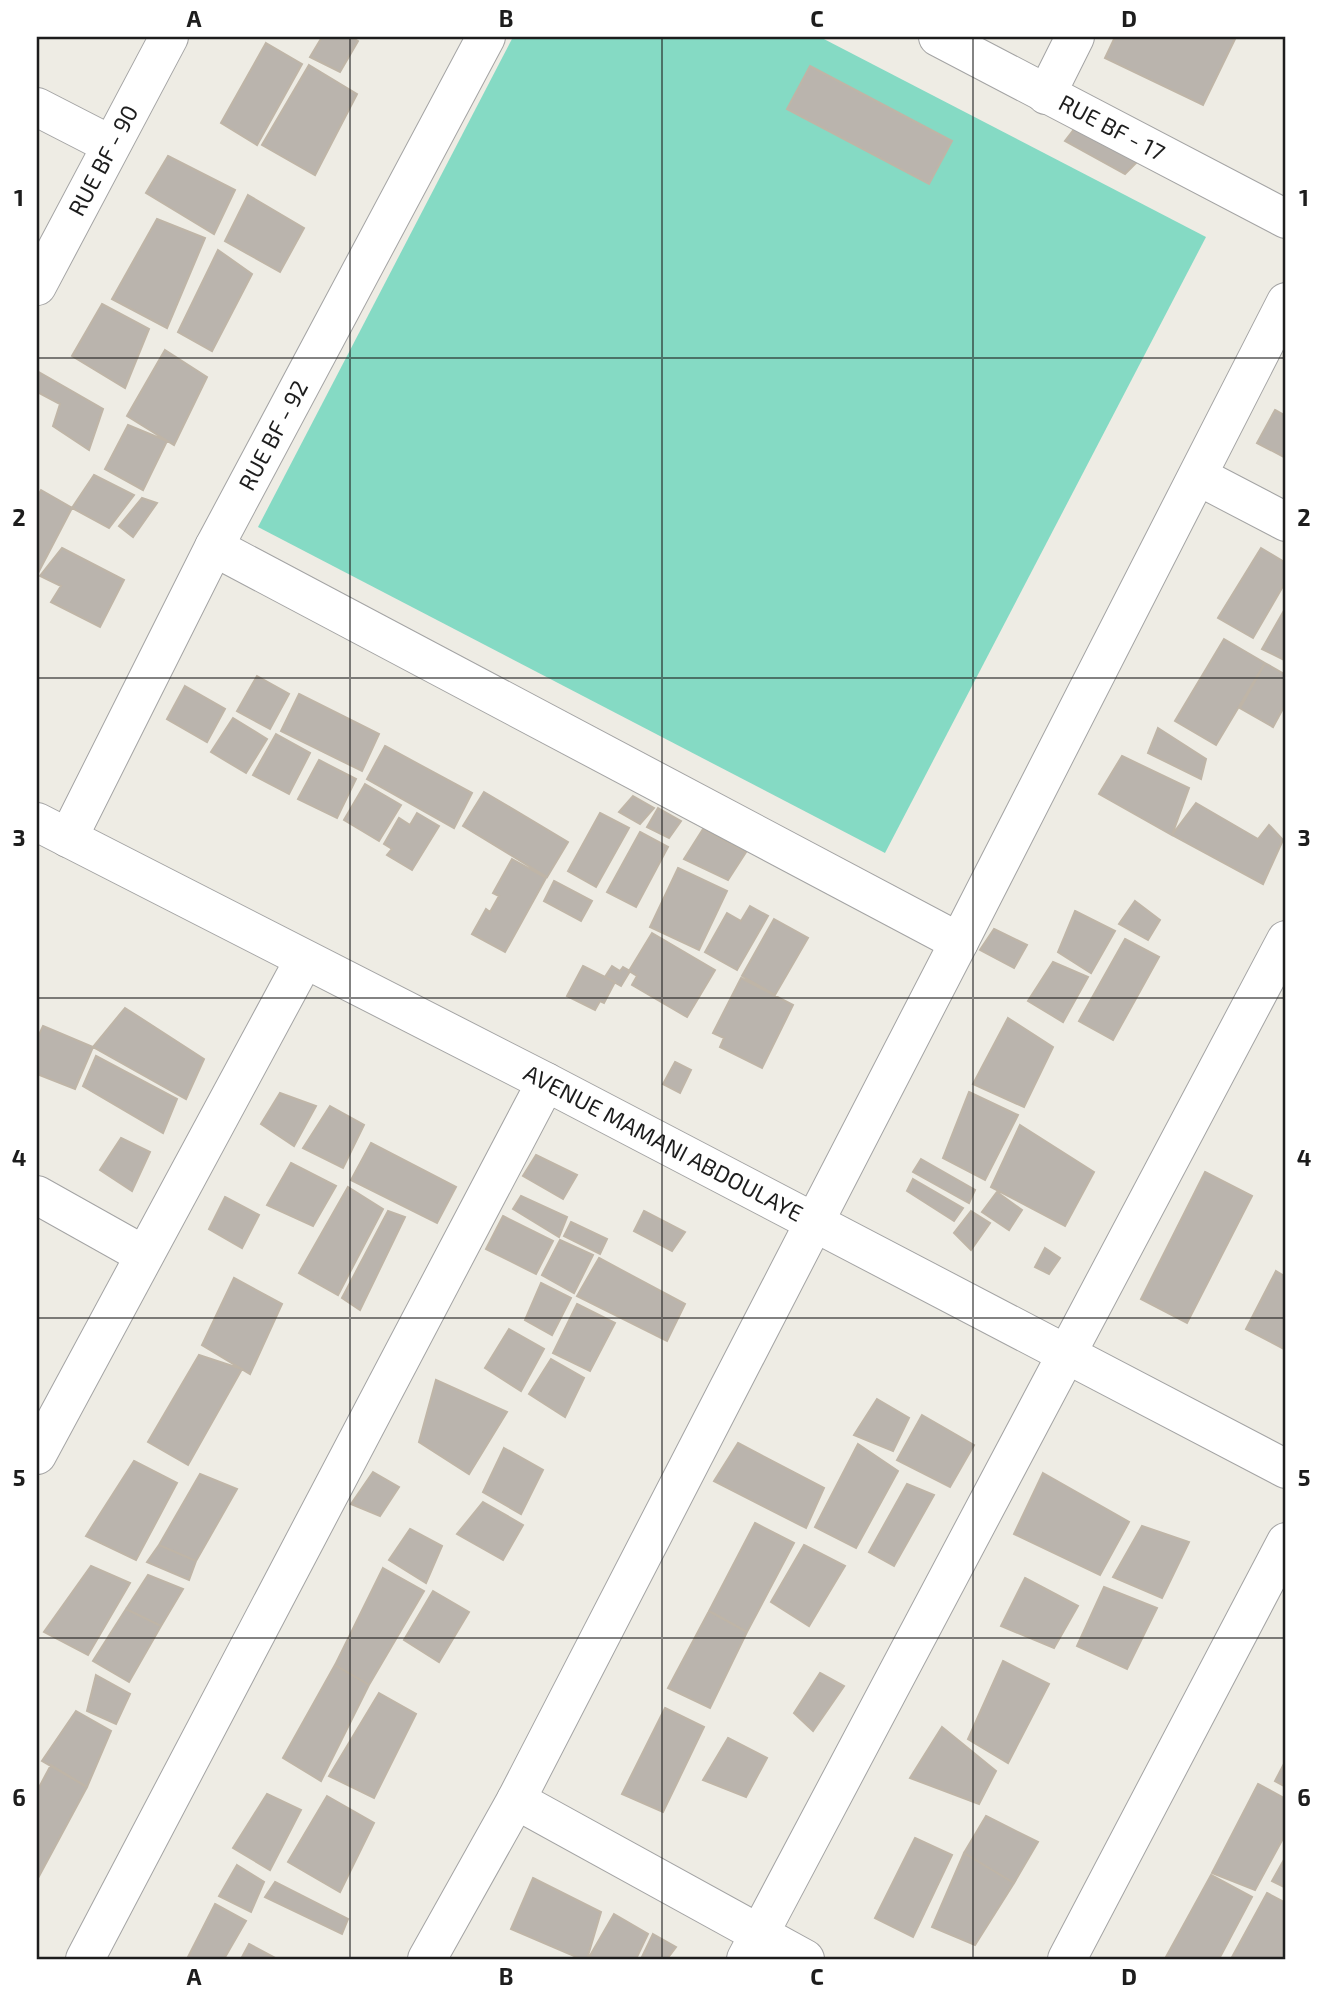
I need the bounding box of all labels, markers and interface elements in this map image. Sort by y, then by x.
text: A [186,4,202,32]
text: B [499,4,513,32]
text: C [810,4,824,32]
text: D [1121,4,1137,32]
street label: RUE BF - 17 [1055,88,1170,166]
street label: RUE BF - 90 [62,100,143,220]
text: 1 [14,183,24,211]
text: 1 [1299,183,1309,211]
street label: RUE BF - 92 [232,375,313,495]
text: 2 [12,503,26,531]
text: 2 [1297,503,1311,531]
text: 3 [12,823,26,851]
text: 3 [1297,823,1311,851]
street label: AVENUE MAMANI ABDOULAYE [519,1058,808,1227]
text: 4 [12,1143,26,1171]
text: 4 [1297,1143,1311,1171]
text: 5 [13,1463,25,1491]
text: 5 [1298,1463,1310,1491]
text: 6 [12,1783,26,1811]
text: 6 [1297,1783,1311,1811]
text: A [186,1962,202,1990]
text: B [499,1962,513,1990]
text: C [810,1962,824,1990]
text: D [1121,1962,1137,1990]

